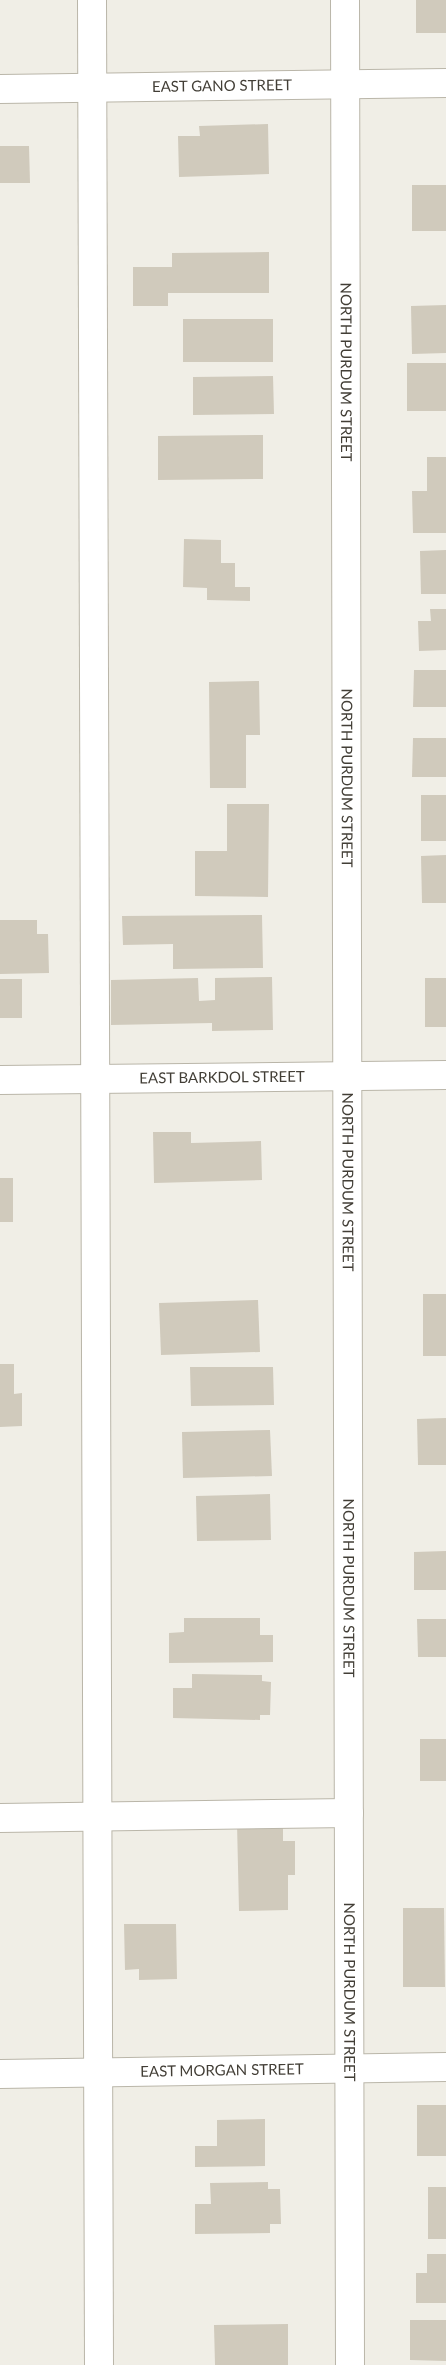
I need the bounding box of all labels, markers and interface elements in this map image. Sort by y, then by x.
street label: EAST GANO STREET [152,75,292,95]
street label: NORTH PURDUM STREET [338,282,356,462]
street label: NORTH PURDUM STREET [338,688,357,868]
street label: EAST BARKDOL STREET [139,1067,305,1086]
street label: NORTH PURDUM STREET [339,1092,358,1272]
street label: NORTH PURDUM STREET [340,1498,359,1678]
street label: NORTH PURDUM STREET [341,1902,359,2082]
street label: EAST MORGAN STREET [140,2059,304,2080]

